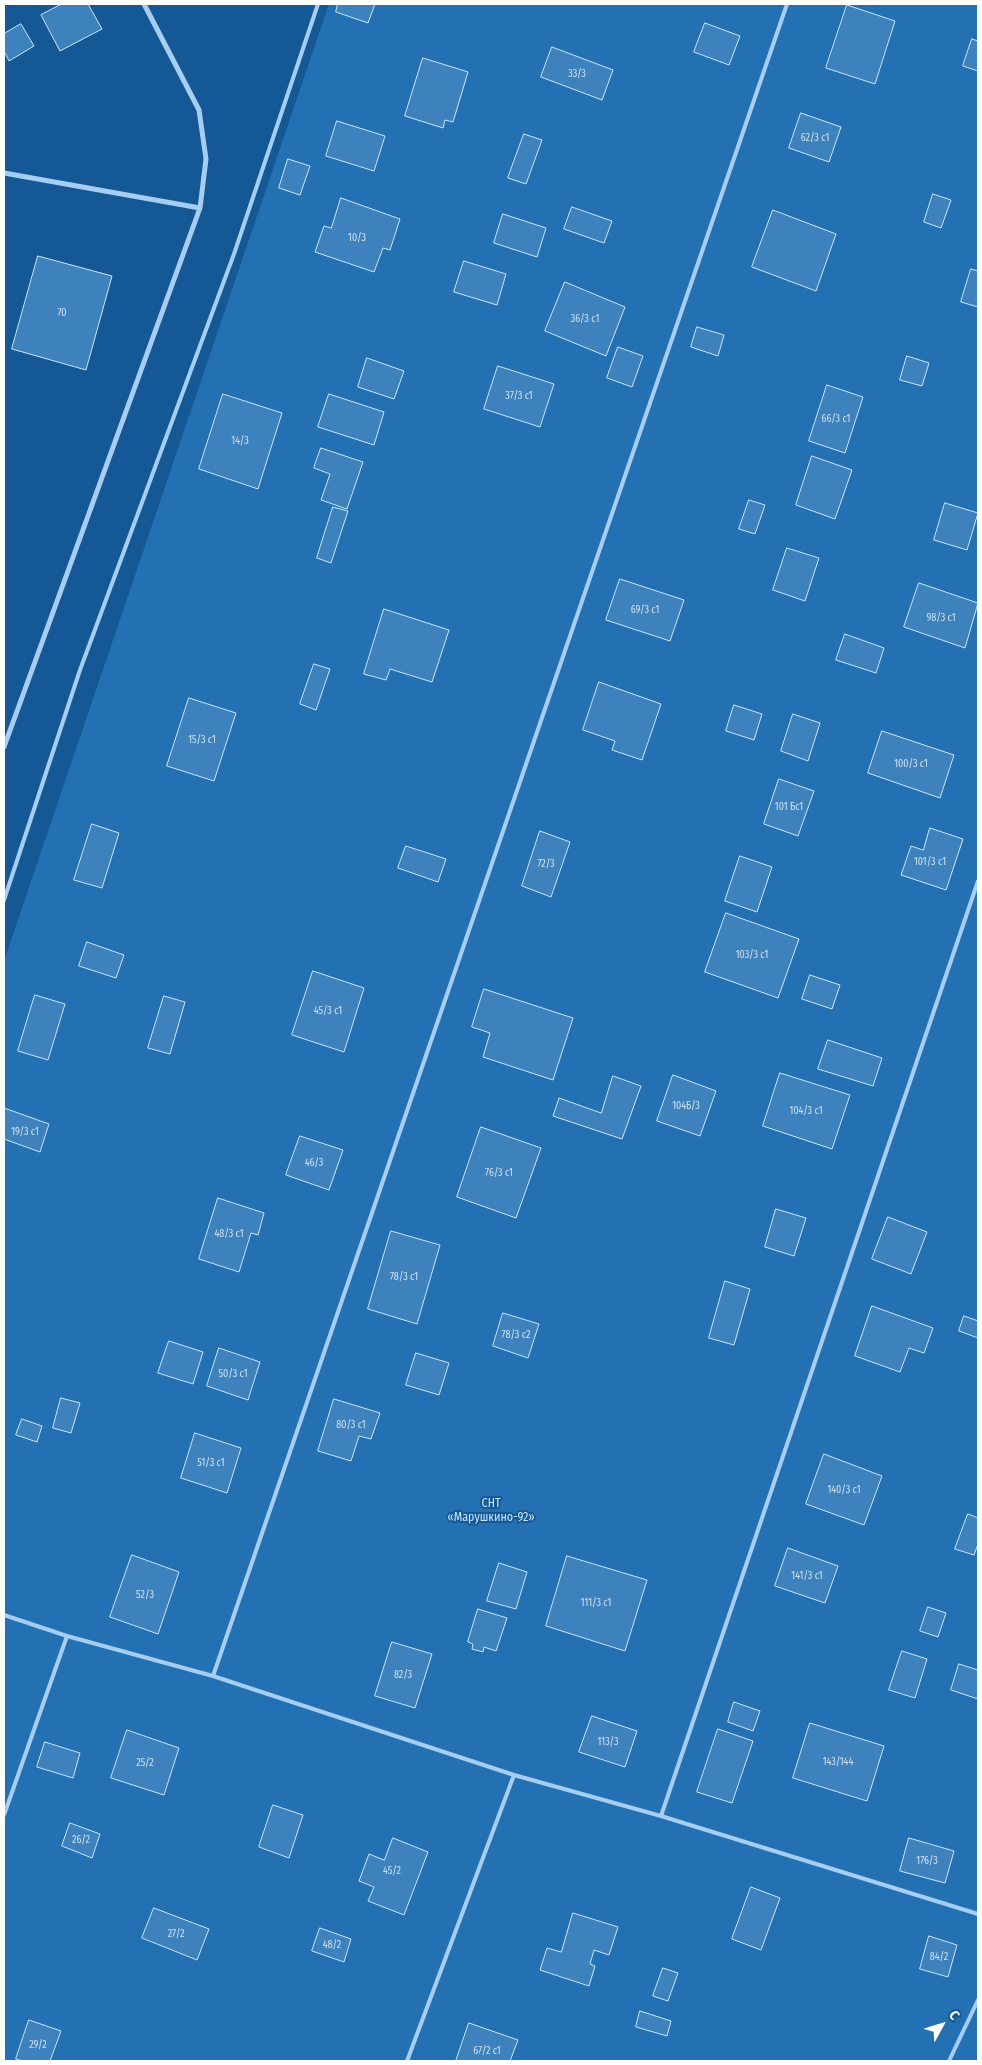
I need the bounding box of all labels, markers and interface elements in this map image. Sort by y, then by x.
house number: 33/3 [568,68,586,80]
house number: 62/3 с1 [801,132,829,144]
house number: 10/3 [348,232,366,244]
house number: 70 [57,307,67,319]
house number: 36/3 с1 [571,313,599,325]
house number: 37/3 с1 [505,390,533,402]
house number: 66/3 с1 [821,413,851,425]
house number: 14/3 [231,435,249,447]
house number: 69/3 с1 [631,604,659,616]
house number: 98/3 с1 [926,612,956,624]
house number: 15/3 с1 [188,734,216,746]
house number: 100/3 с1 [894,758,928,770]
house number: 101 Бс1 [775,801,803,813]
house number: 101/3 с1 [914,856,946,868]
house number: 72/3 [537,858,555,870]
house number: 103/3 с1 [736,949,768,961]
house number: 45/3 с1 [314,1005,342,1017]
house number: 104Б/3 [672,1100,700,1112]
house number: 104/3 с1 [789,1105,823,1117]
house number: 19/3 с1 [11,1126,39,1138]
house number: 46/3 [305,1157,323,1169]
house number: 76/3 с1 [485,1167,513,1179]
house number: 48/3 с1 [214,1228,244,1240]
house number: 78/3 с1 [390,1271,418,1283]
house number: 78/3 с2 [502,1329,530,1341]
house number: 50/3 с1 [218,1368,248,1380]
house number: 80/3 с1 [336,1419,366,1431]
house number: 51/3 с1 [197,1457,225,1469]
house number: 140/3 с1 [827,1484,861,1496]
park label: СНТ «Марушкино-92» [447,1497,535,1525]
house number: 141/3 с1 [791,1570,823,1582]
house number: 52/3 [136,1589,154,1601]
house number: 111/3 с1 [581,1597,611,1609]
house number: 82/3 [394,1669,412,1681]
house number: 113/3 [598,1736,618,1748]
house number: 143/144 [823,1756,853,1768]
house number: 25/2 [136,1757,154,1769]
house number: 26/2 [72,1834,90,1846]
house number: 176/3 [916,1855,938,1867]
house number: 45/2 [383,1865,401,1877]
house number: 27/2 [168,1928,184,1940]
house number: 48/2 [323,1939,341,1951]
house number: 84/2 [930,1951,948,1963]
north arrow [917,2000,967,2050]
text: С [945,2007,963,2023]
house number: 29/2 [29,2039,47,2051]
house number: 67/2 с1 [473,2045,501,2057]

